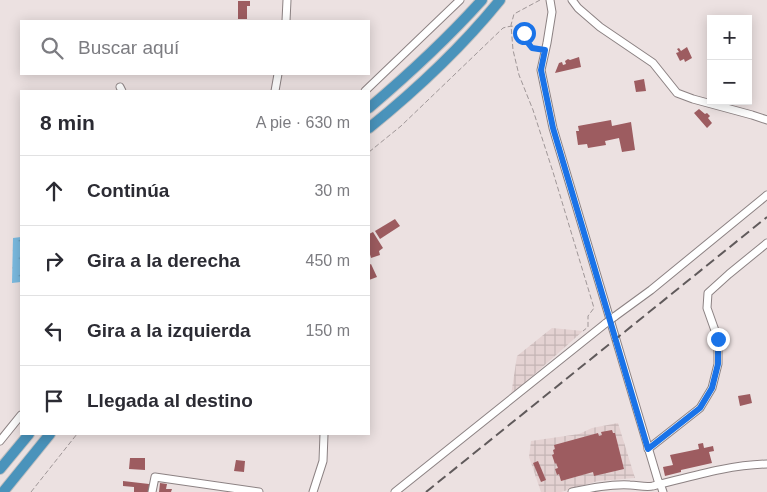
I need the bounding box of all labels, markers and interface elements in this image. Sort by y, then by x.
map controls [707,15,752,105]
button: + [707,15,752,60]
search box [20,20,370,75]
route start [513,22,536,45]
icon: search [38,34,66,62]
text: Buscar aquí [78,37,179,58]
button: − [707,60,752,105]
text: 8 min [40,111,95,134]
text: A pie · 630 m [256,114,350,131]
icon: ahead [40,177,68,205]
text: Continúa [87,180,169,201]
text: 30 m [314,182,350,199]
icon: right [40,247,68,275]
text: Gira a la derecha [87,250,240,271]
text: 450 m [306,252,350,269]
icon: left [40,317,68,345]
text: Gira a la izquierda [87,320,251,341]
text: 150 m [306,322,350,339]
route end [707,328,730,351]
icon: arrive [40,387,68,415]
text: Llegada al destino [87,390,253,411]

